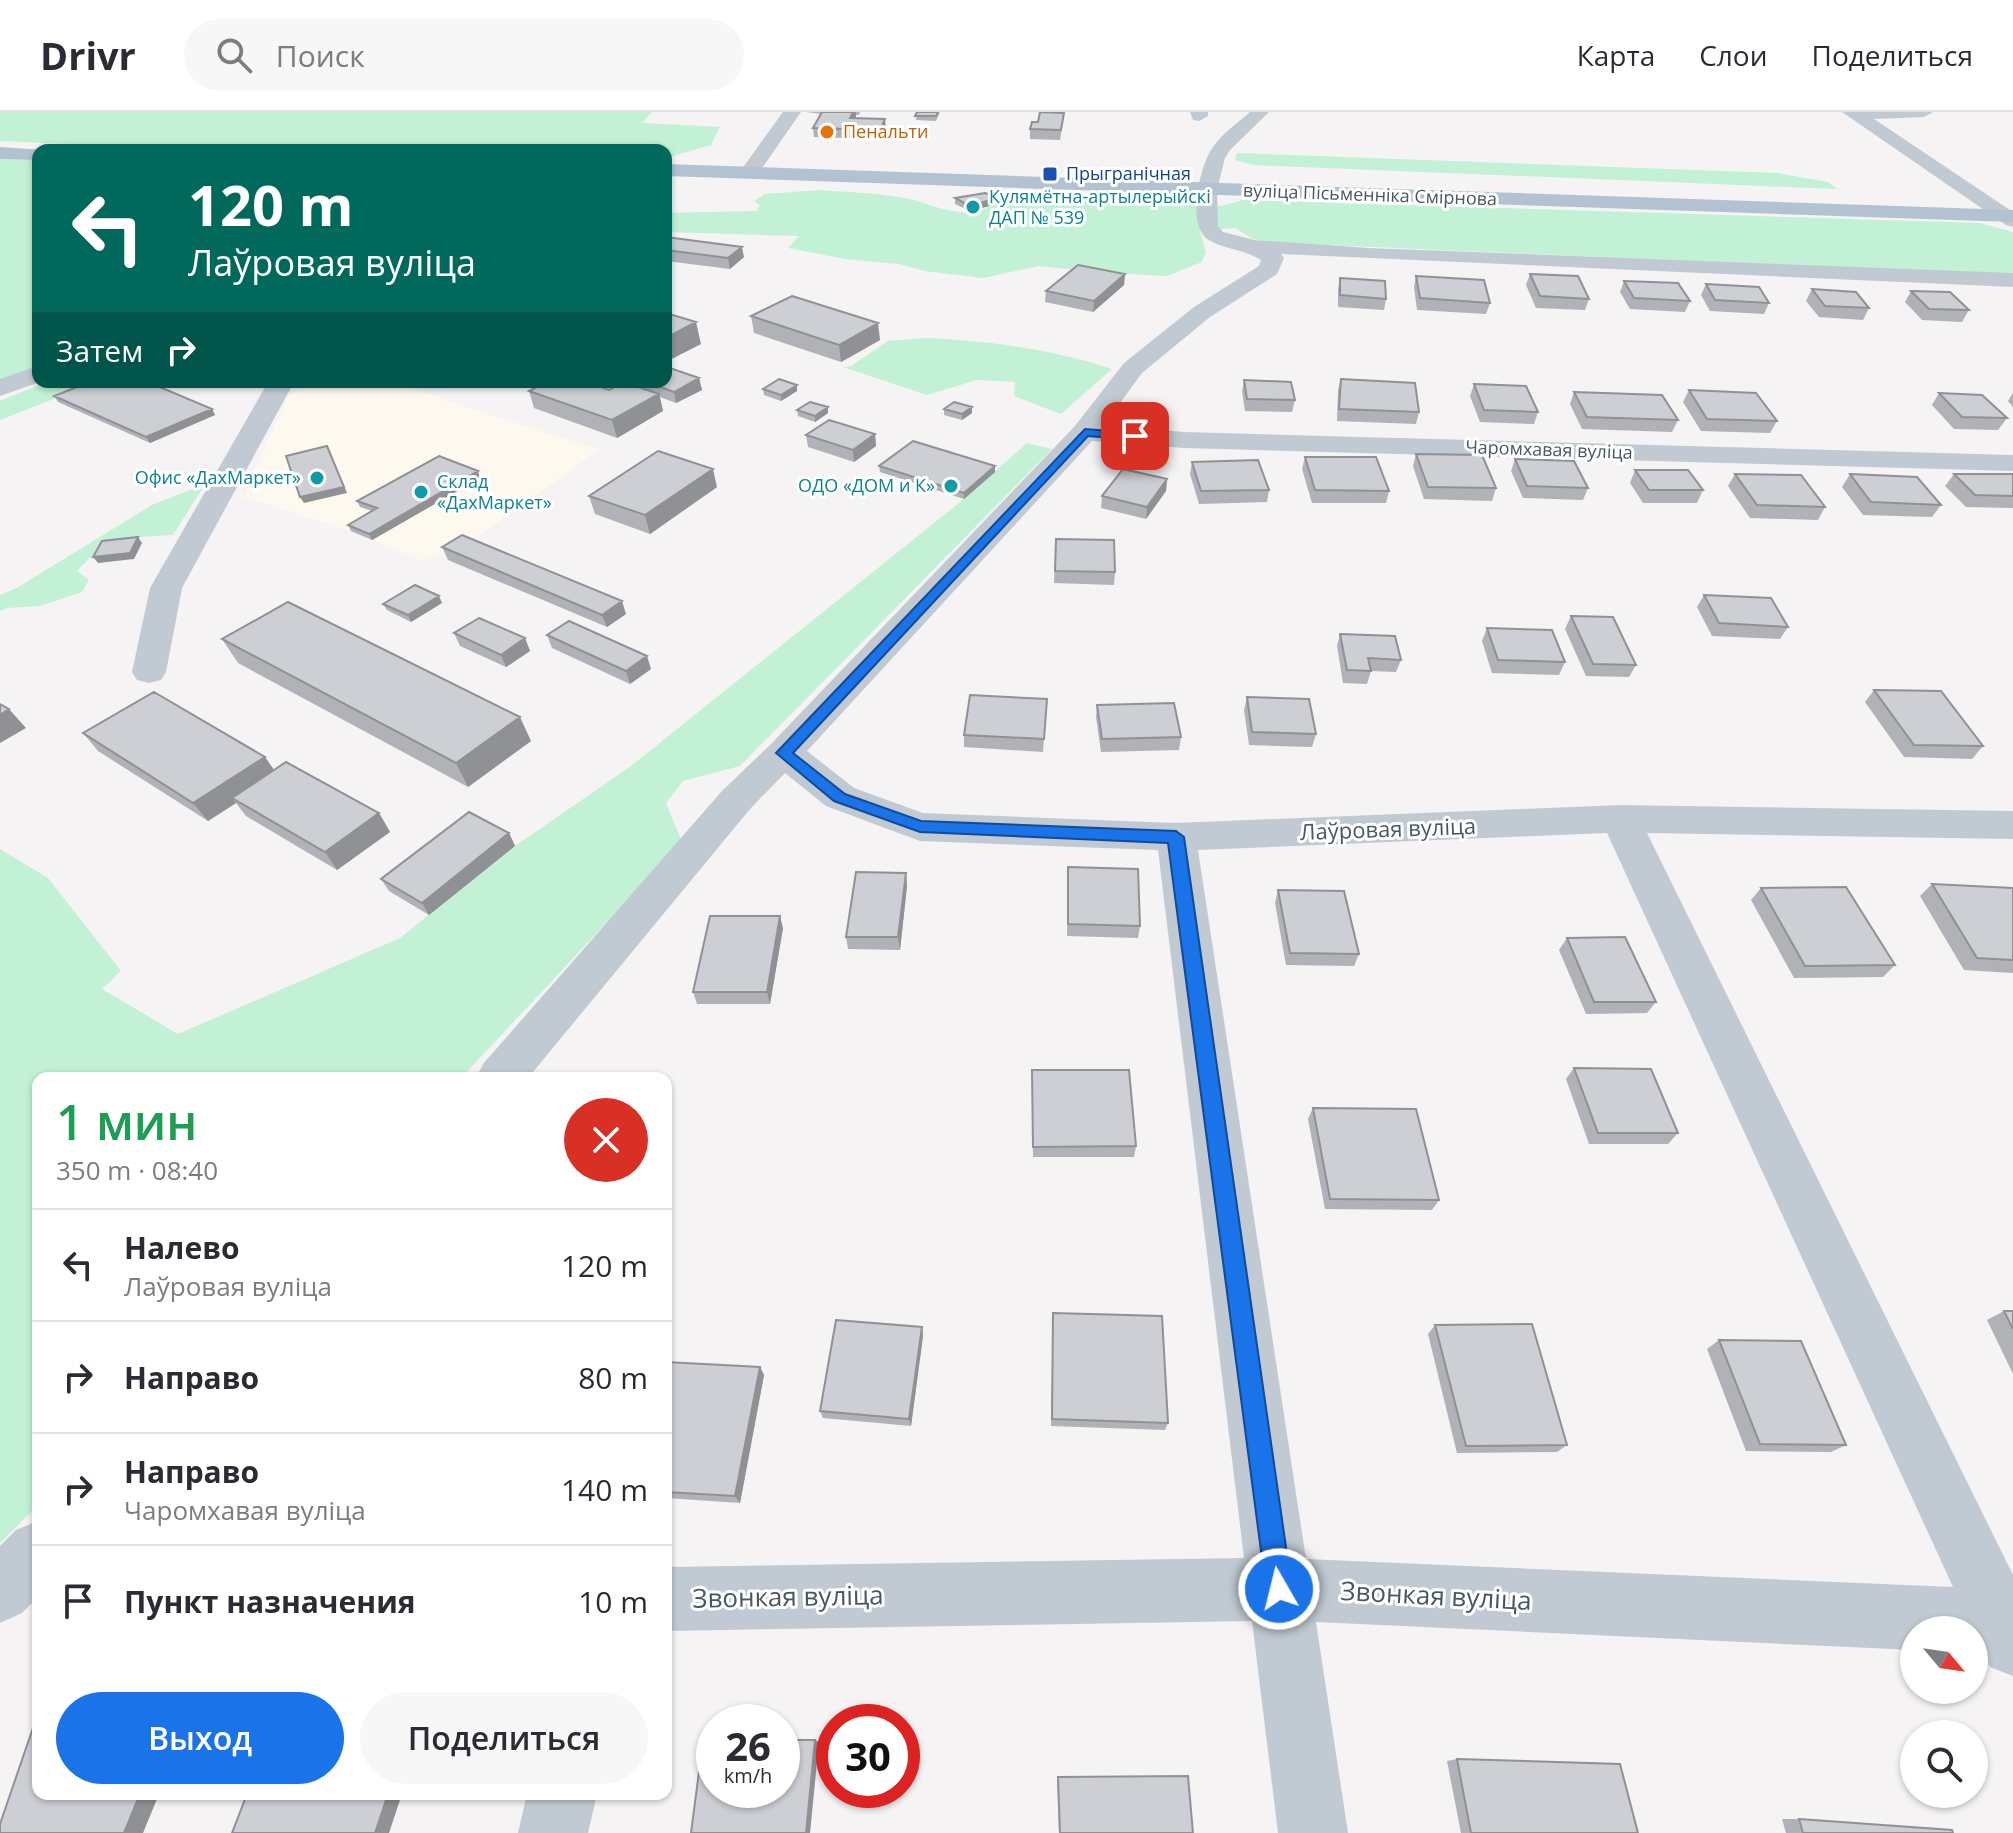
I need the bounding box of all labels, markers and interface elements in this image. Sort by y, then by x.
search box [184,19,744,91]
text: Drivr [40,29,136,81]
icon: search [212,33,256,77]
text: Поиск [276,35,365,76]
text: Карта [1577,36,1655,74]
text: Слои [1699,36,1768,74]
text: Поделиться [1812,36,1973,74]
place label: Пенальти [843,119,928,143]
marker: Пенальти [818,123,836,141]
place label: Прыгранічная [1066,161,1191,185]
marker: Прыгранічная [1041,165,1059,183]
text: 120 m [188,166,354,242]
icon: left [56,176,160,280]
street label: вуліца Пісьменніка Смірнова [1243,178,1498,210]
place label: Кулямётна-артылерыйскі ДАП № 539 [989,184,1211,229]
marker: Кулямётна-артылерыйскі ДАП № 539 [964,198,982,216]
text: Лаўровая вуліца [188,238,476,287]
icon: right [159,328,203,372]
text: Затем [56,330,143,371]
pin [1101,402,1169,470]
icon: arrive [1113,414,1157,458]
street label: Чаромхавая вуліца [1465,434,1633,464]
place label: Офис «ДахМаркет» [135,465,301,489]
marker: Офис «ДахМаркет» [308,469,326,487]
place label: Склад «ДахМаркет» [437,469,552,514]
place label: ОДО «ДОМ и К» [798,473,935,497]
marker: ОДО «ДОМ и К» [942,477,960,495]
marker: Склад «ДахМаркет» [412,483,430,501]
street label: Лаўровая вуліца [1300,810,1476,846]
text: 1 мин [56,1089,197,1154]
button: close [564,1098,648,1182]
text: 350 m · 08:40 [56,1152,218,1188]
text: Налево [124,1227,240,1268]
icon: left [56,1243,100,1287]
text: 120 m [561,1245,648,1286]
text: Лаўровая вуліца [124,1268,332,1304]
icon: right [56,1355,100,1399]
text: Направо [124,1357,259,1398]
text: 80 m [578,1357,648,1398]
text: Направо [124,1451,259,1492]
icon: right [56,1467,100,1511]
text: 140 m [561,1469,648,1510]
text: Чаромхавая вуліца [124,1492,366,1528]
position arrow [1237,1547,1321,1631]
street label: Звонкая вуліца [1340,1572,1533,1618]
street label: Звонкая вуліца [692,1576,884,1616]
icon: arrive [56,1579,100,1623]
text: Пункт назначения [124,1581,416,1622]
text: 10 m [578,1581,648,1622]
north arrow [1900,1616,1988,1704]
map controls [1900,1616,1988,1808]
button: Выход [56,1692,344,1784]
button: Поделиться [360,1692,648,1784]
speed limit sign: 30 [816,1704,920,1808]
text: 26 [725,1718,771,1773]
button: search [1900,1720,1988,1808]
text: km/h [724,1762,772,1789]

